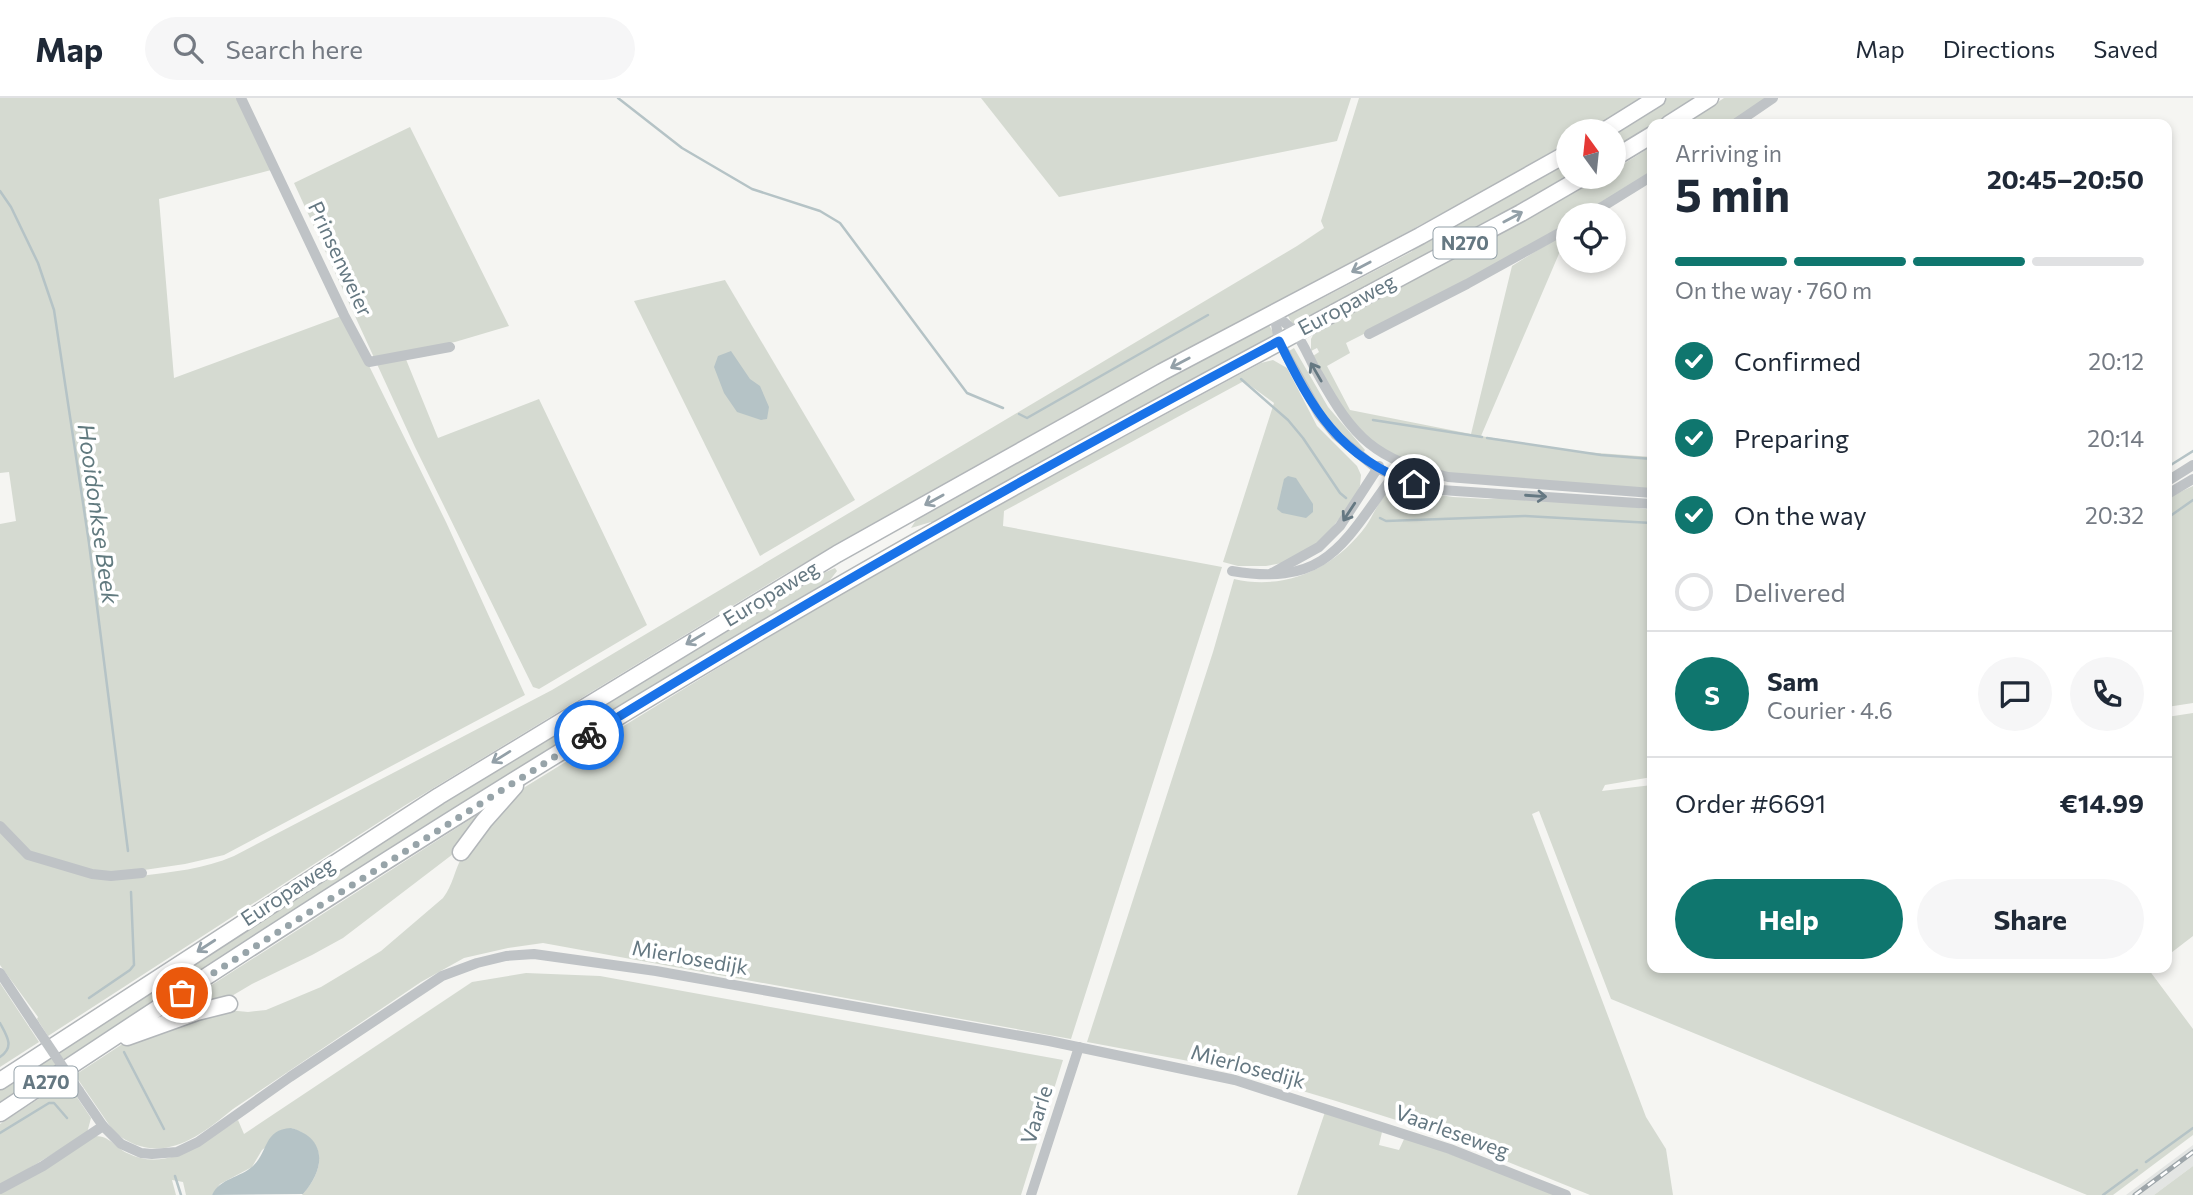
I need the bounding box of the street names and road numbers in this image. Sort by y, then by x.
street label: Prinsenweier [304,197,379,320]
road number: N270 [1434,228,1496,258]
street label: Europaweg [1293,268,1399,340]
street label: Europaweg [718,554,822,631]
street label: Europaweg [236,851,339,930]
street label: Mierlosedijk [630,934,750,979]
street label: Mierlosedijk [1188,1038,1308,1093]
road number: A270 [14,1066,78,1098]
street label: Vaarle [1014,1082,1057,1147]
street label: Vaarleseweg [1392,1098,1513,1163]

